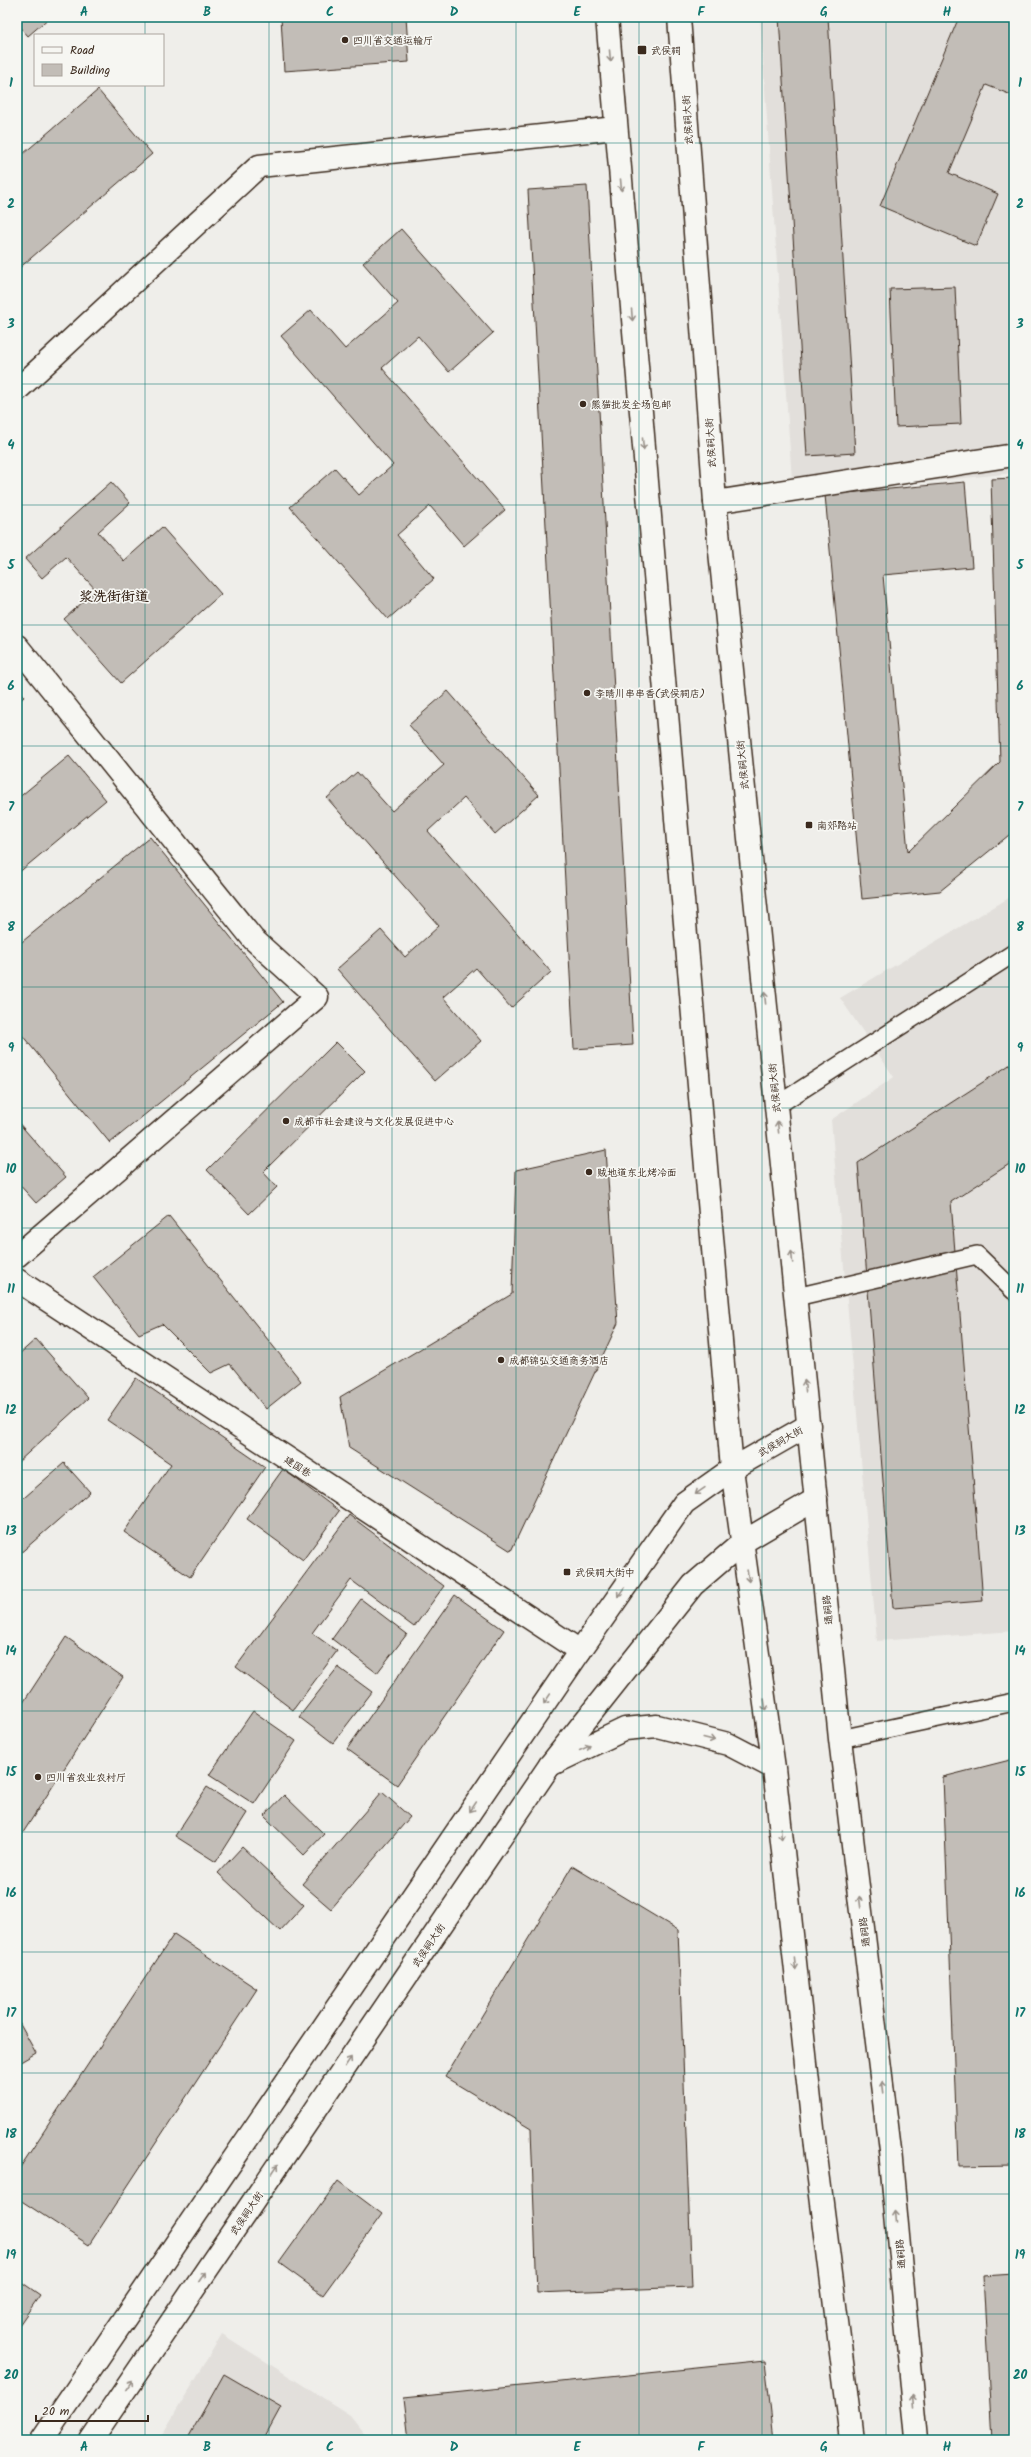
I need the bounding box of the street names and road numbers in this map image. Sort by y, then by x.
street label: 武侯祠大街 [678,94,698,145]
street label: 武侯祠大街 [701,417,721,468]
street label: 武侯祠大街 [732,739,754,791]
street label: 武侯祠大街 [764,1062,786,1114]
street label: 武侯祠大街 [755,1422,806,1461]
street label: 建国巷 [281,1452,315,1482]
street label: 通祠路 [818,1594,838,1626]
street label: 通祠路 [855,1916,875,1948]
street label: 武侯祠大街 [408,1920,449,1971]
street label: 武侯祠大街 [226,2188,267,2239]
street label: 通祠路 [892,2238,910,2270]

